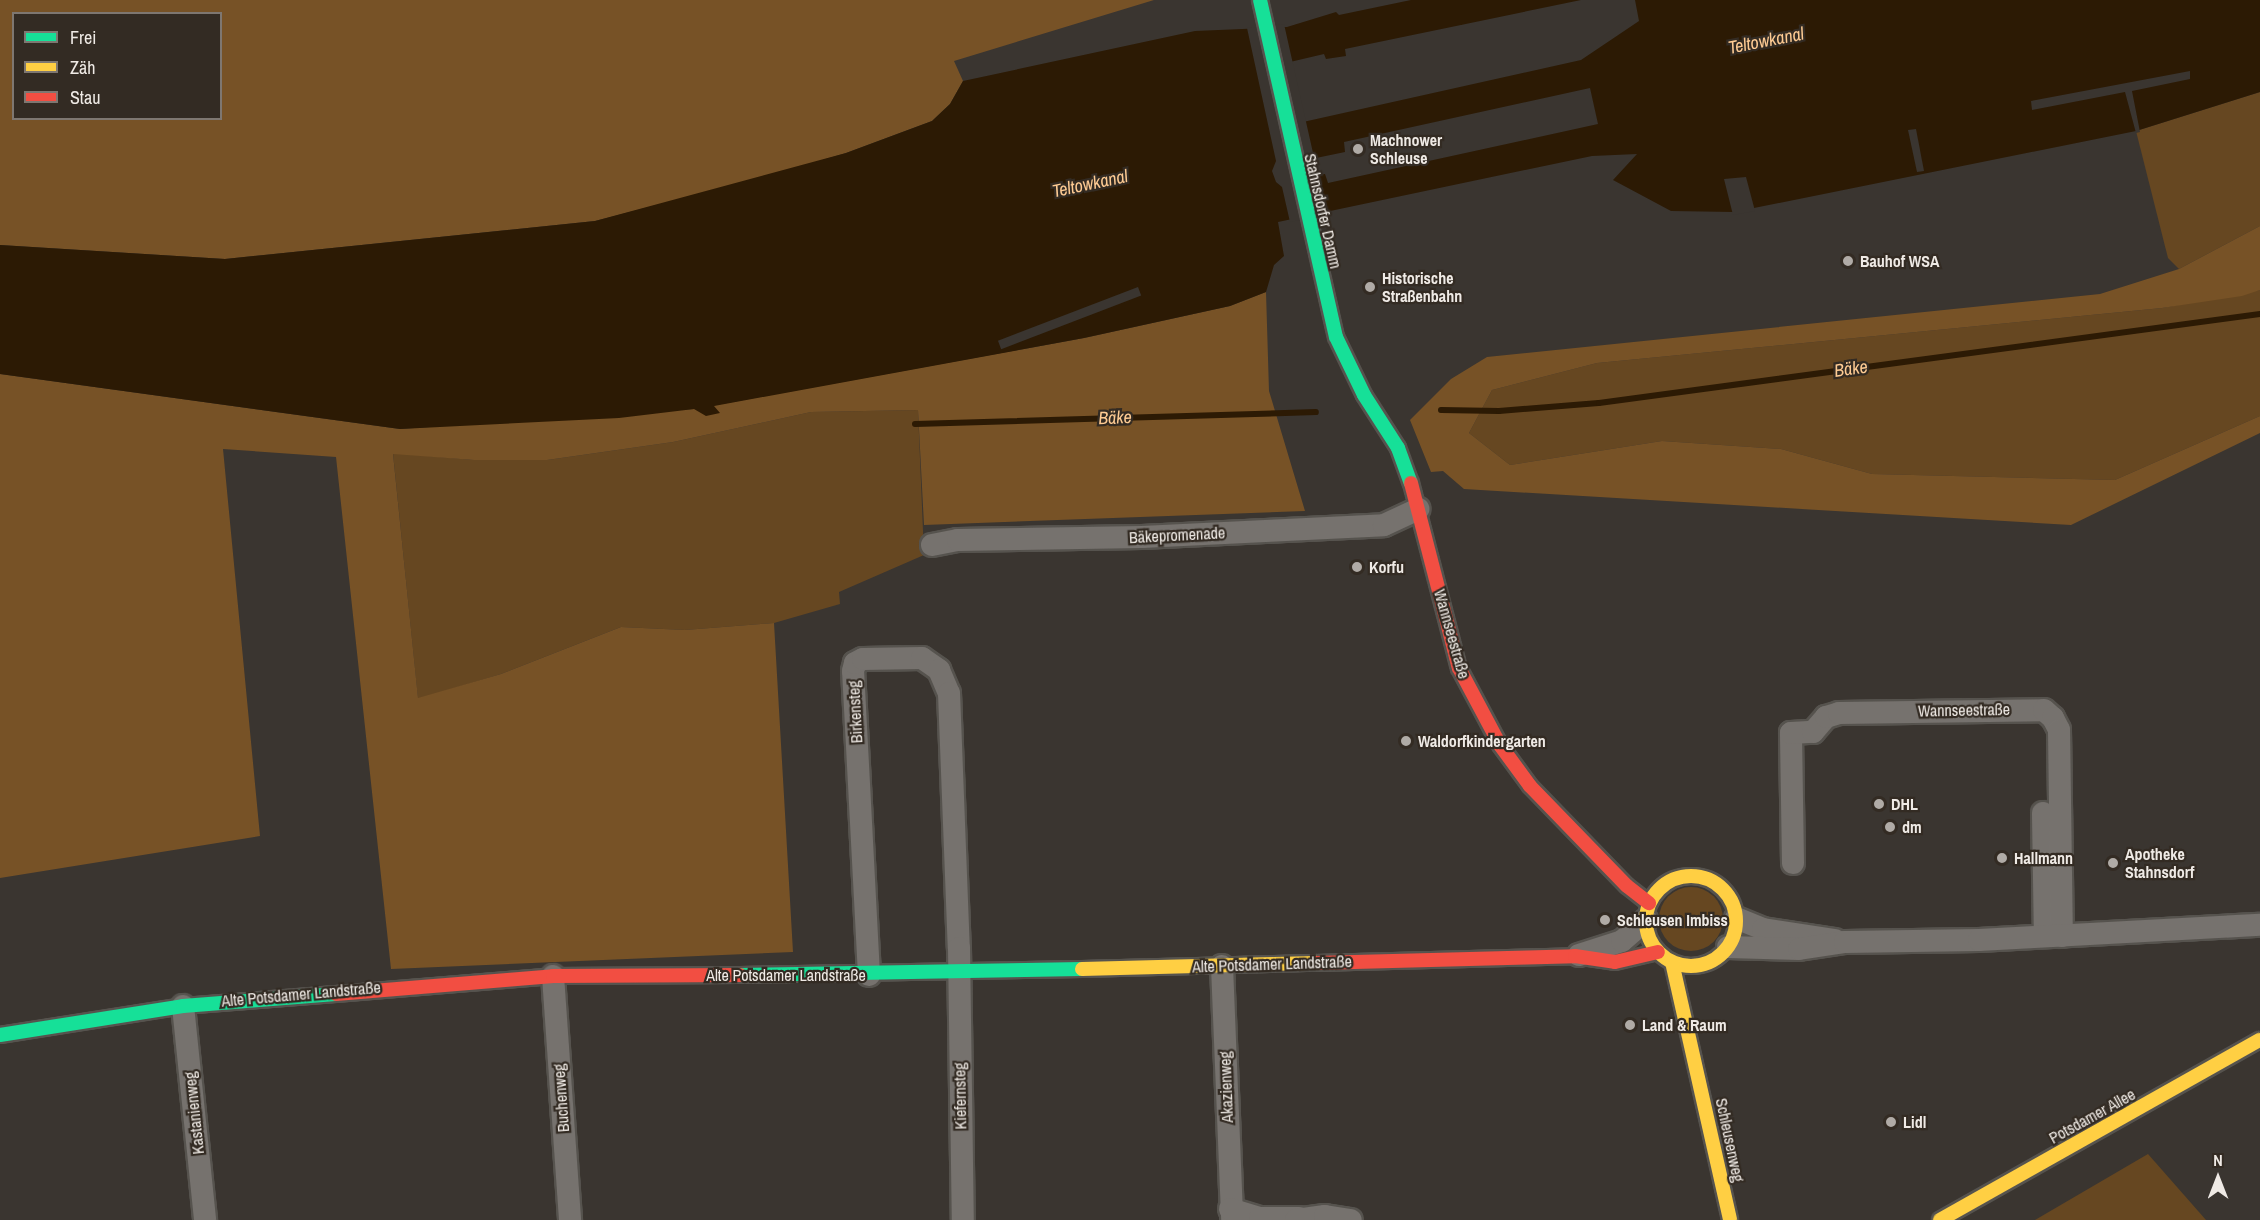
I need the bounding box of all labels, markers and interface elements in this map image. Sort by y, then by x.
legend [12,12,222,120]
water label: Teltowkanal [1726,23,1806,59]
text: Frei [70,25,96,50]
text: Zäh [70,55,95,80]
text: Stau [70,85,100,110]
place label: Machnower Schleuse [1370,130,1442,168]
marker: Machnower Schleuse [1351,142,1365,156]
street label: Stahnsdorfer Damm [1300,152,1346,270]
water label: Teltowkanal [1050,165,1130,203]
place label: Bauhof WSA [1860,251,1939,271]
marker: Bauhof WSA [1841,254,1855,268]
place label: Historische Straßenbahn [1382,268,1462,306]
marker: Historische Straßenbahn [1363,280,1377,294]
water label: Bäke [1833,356,1869,382]
water label: Bäke [1098,407,1132,429]
street label: Bäkepromenade [1128,523,1226,547]
place label: Korfu [1369,557,1404,577]
marker: Korfu [1350,560,1364,574]
street label: Wannseestraße [1430,587,1474,681]
street label: Birkensteg [844,680,866,744]
street label: Wannseestraße [1918,700,2010,720]
place label: Waldorfkindergarten [1418,731,1546,751]
marker: Waldorfkindergarten [1399,734,1413,748]
place label: DHL [1891,794,1918,814]
marker: DHL [1872,797,1886,811]
place label: dm [1902,817,1922,837]
marker: dm [1883,820,1897,834]
place label: Apotheke Stahnsdorf [2125,844,2194,882]
place label: Hallmann [2014,848,2073,868]
marker: Hallmann [1995,851,2009,865]
marker: Apotheke Stahnsdorf [2106,856,2120,870]
place label: Schleusen Imbiss [1617,910,1728,930]
marker: Schleusen Imbiss [1598,913,1612,927]
street label: Alte Potsdamer Landstraße [1192,952,1352,976]
street label: Alte Potsdamer Landstraße [706,965,866,985]
street label: Alte Potsdamer Landstraße [221,977,381,1011]
place label: Land & Raum [1642,1015,1727,1035]
marker: Land & Raum [1623,1018,1637,1032]
street label: Akazienweg [1215,1051,1237,1123]
street label: Kiefernsteg [950,1062,970,1130]
street label: Buchenweg [549,1063,573,1133]
street label: Kastanienweg [180,1071,208,1155]
street label: Potsdamer Allee [2045,1084,2139,1148]
street label: Schleusenweg [1712,1096,1748,1184]
place label: Lidl [1903,1112,1926,1132]
marker: Lidl [1884,1115,1898,1129]
north arrow [2188,1148,2248,1208]
text: N [2213,1149,2223,1171]

